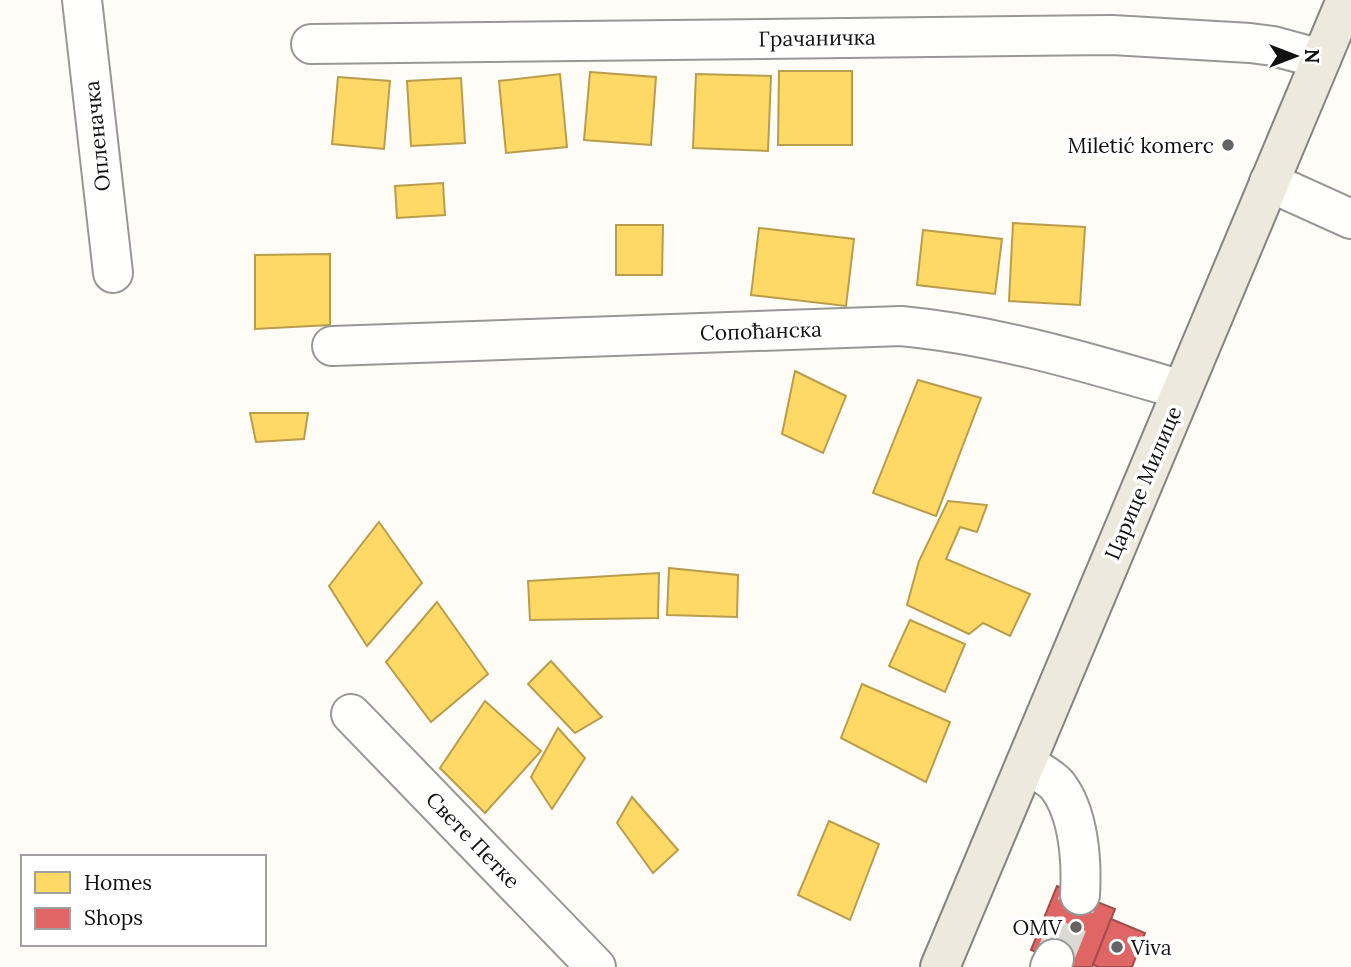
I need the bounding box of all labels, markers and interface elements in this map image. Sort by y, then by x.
north arrow [1260,21,1330,91]
street label: Грачаничка [758,23,876,53]
text: N [1300,49,1324,64]
street label: Опленачка [78,79,116,193]
place label: Miletić komerc [1067,132,1214,159]
marker: Miletić komerc [1220,137,1236,153]
street label: Сопоћанска [700,315,823,347]
street label: Царице Милице [1098,402,1188,564]
street label: Свете Петке [420,786,526,894]
legend [21,855,266,946]
text: Homes [84,869,152,896]
text: Shops [84,904,143,931]
place label: OMV [1012,914,1063,941]
marker: OMV [1068,919,1084,935]
place label: Viva [1130,934,1172,961]
marker: Viva [1109,939,1125,955]

